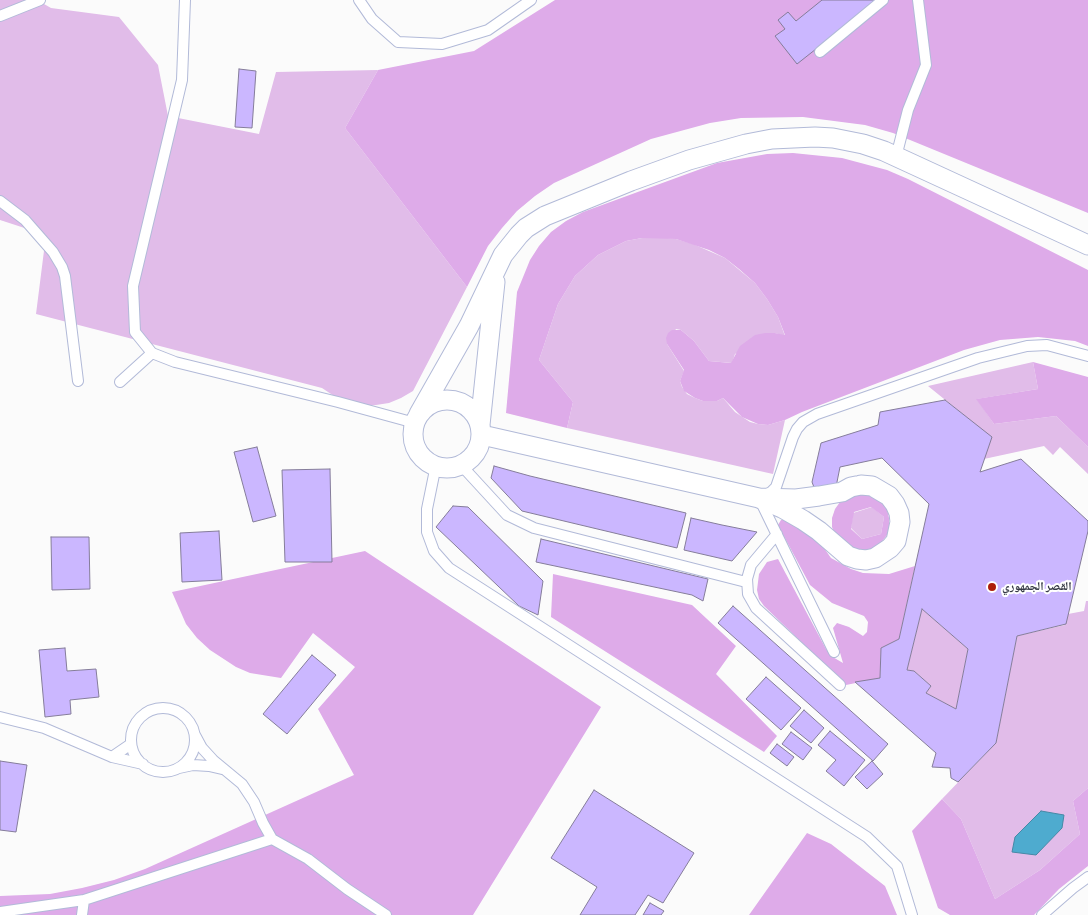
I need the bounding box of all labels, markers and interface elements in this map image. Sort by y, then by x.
place label: القصر الجمهوري [1002,580,1072,594]
marker: القصر الجمهوري [986,581,998,593]

